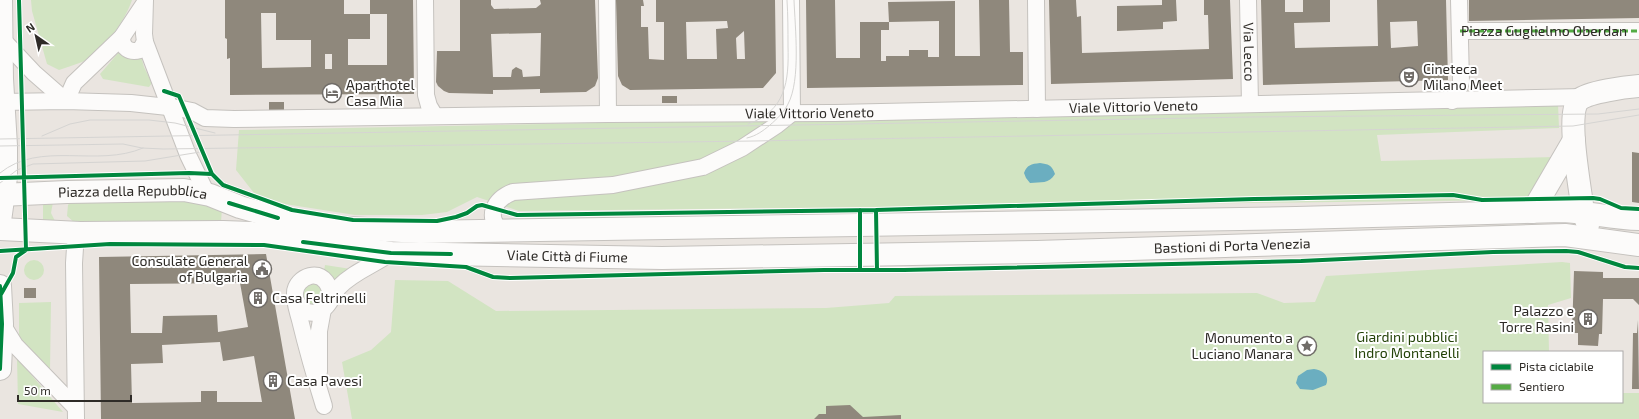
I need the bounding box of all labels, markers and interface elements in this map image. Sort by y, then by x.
north arrow [16,16,56,56]
text: N [23,20,37,35]
street label: Via Lecco [1240,22,1259,82]
street label: Piazza Guglielmo Oberdan [1461,22,1627,39]
place label: Cineteca Milano Meet [1423,60,1502,93]
theatre icon: Cineteca Milano Meet [1398,66,1420,88]
place label: Aparthotel Casa Mia [346,76,415,109]
hotel icon: Aparthotel Casa Mia [321,82,343,104]
street label: Viale Vittorio Veneto [1069,96,1198,116]
street label: Viale Vittorio Veneto [745,103,874,121]
street label: Piazza della Repubblica [58,181,209,202]
street label: Bastioni di Porta Venezia [1154,234,1311,256]
street label: Viale Città di Fiume [507,246,628,265]
place label: Consulate General of Bulgaria [132,252,249,285]
public building icon: Consulate General of Bulgaria [251,258,273,280]
building icon: Casa Feltrinelli [247,287,269,309]
place label: Casa Feltrinelli [272,289,366,306]
place label: Palazzo e Torre Rasini [1499,302,1574,335]
building icon: Palazzo e Torre Rasini [1577,308,1599,330]
park label: Giardini pubblici Indro Montanelli [1354,328,1460,361]
place label: Monumento a Luciano Manara [1192,329,1293,362]
place icon: Monumento a Luciano Manara [1296,335,1318,357]
legend [1483,351,1623,403]
text: Pista ciclabile [1519,359,1594,373]
building icon: Casa Pavesi [262,370,284,392]
place label: Casa Pavesi [287,372,362,389]
scale bar [18,377,131,403]
text: Sentiero [1519,379,1565,393]
text: 50 m [24,383,51,397]

